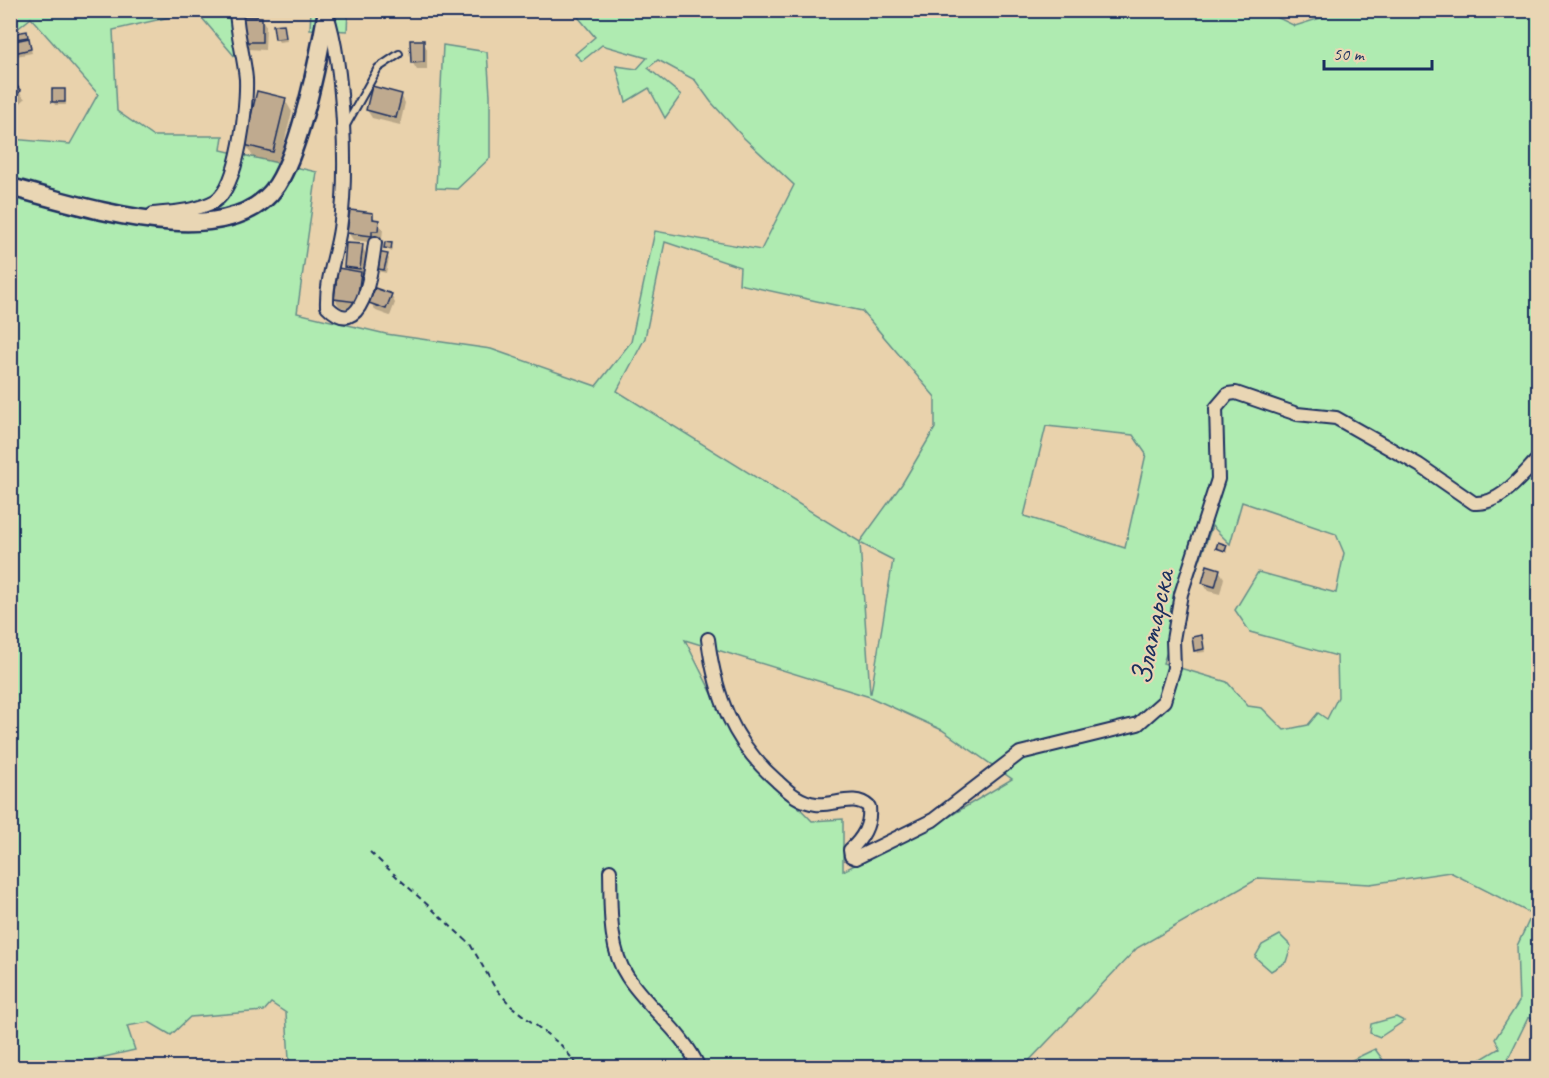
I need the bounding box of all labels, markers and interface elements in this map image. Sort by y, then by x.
scale bar [1324,33,1432,71]
text: 50 m [1333,43,1366,65]
street label: Златарска [1121,564,1183,688]

